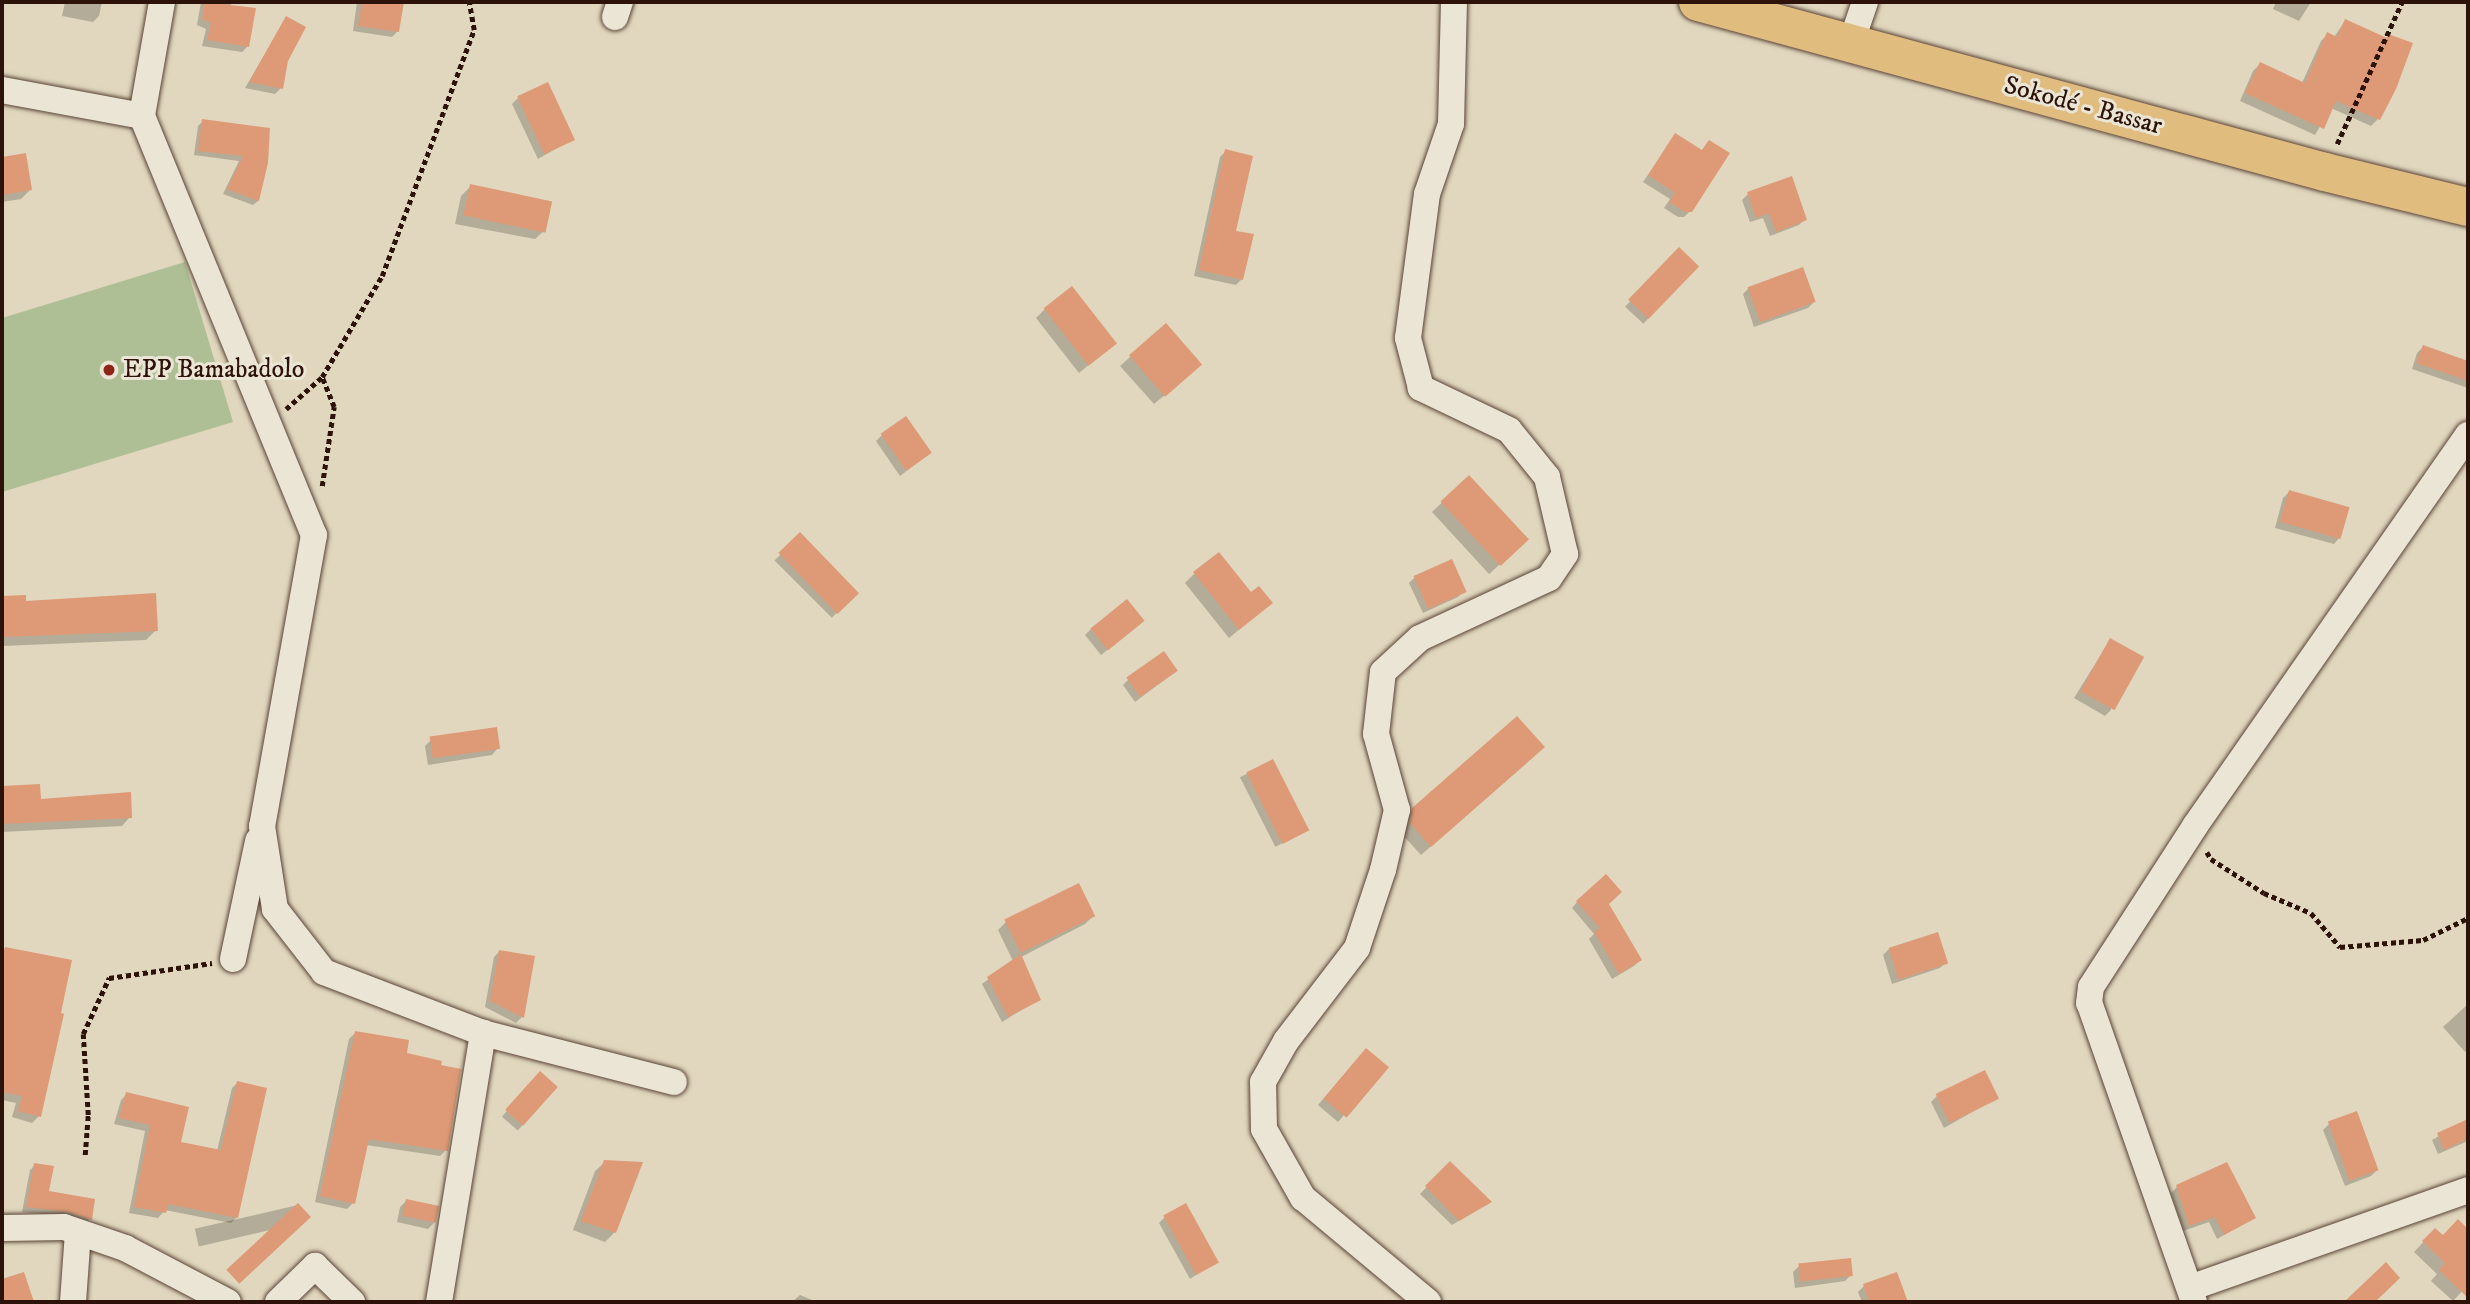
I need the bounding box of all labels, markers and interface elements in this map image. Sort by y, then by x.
street label: Sokodé - Bassar [2000,70,2166,142]
place label: EPP Bamabadolo [123,354,304,386]
marker: EPP Bamabadolo [101,362,117,378]

